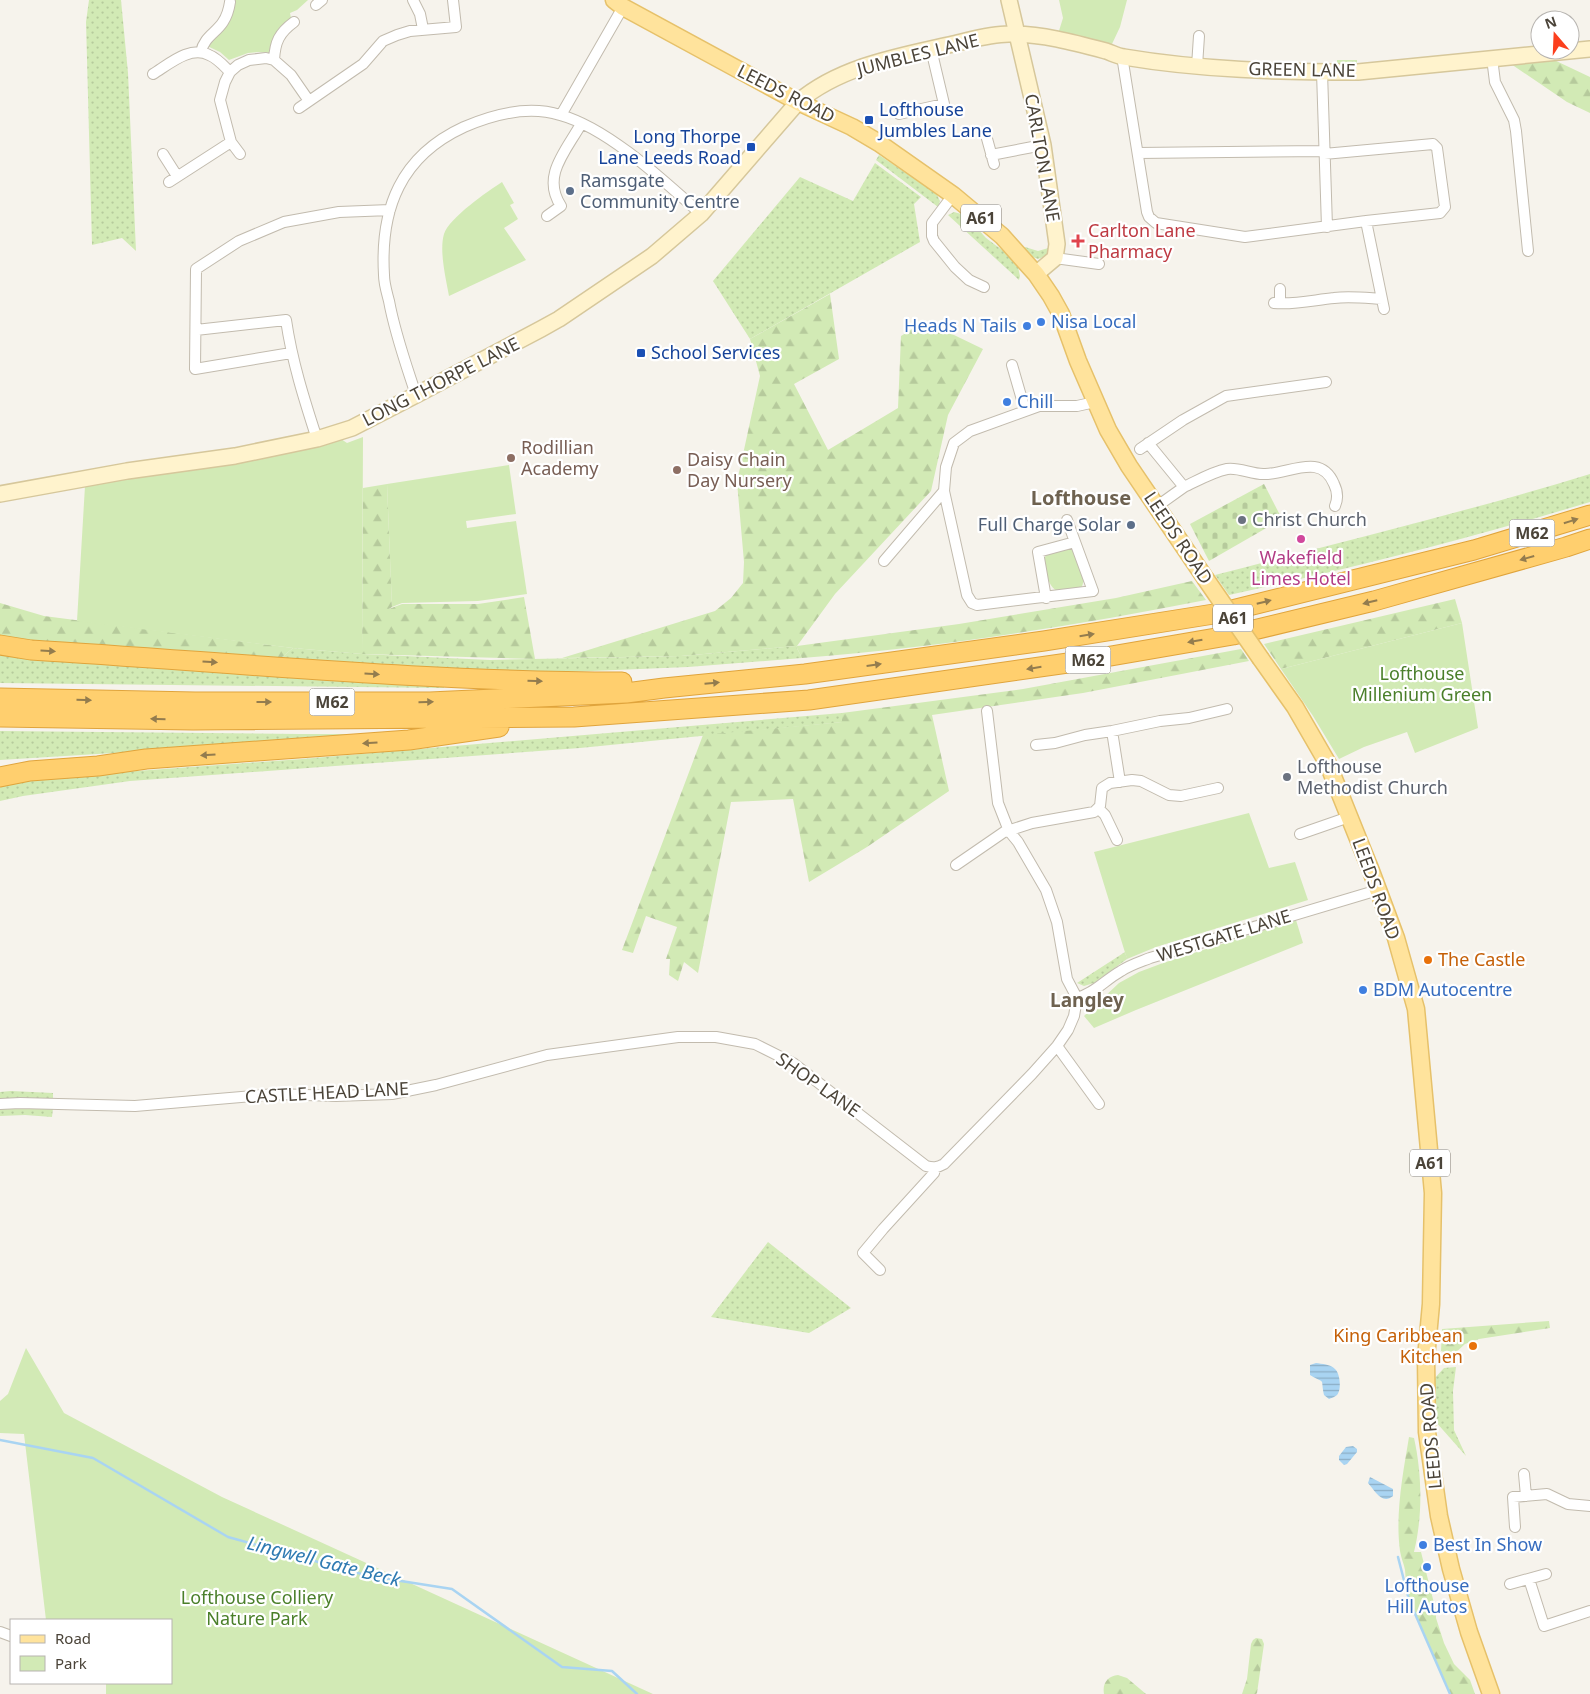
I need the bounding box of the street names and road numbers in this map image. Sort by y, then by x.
street label: JUMBLES LANE [852,27,981,81]
street label: GREEN LANE [1248,56,1356,82]
street label: LEEDS ROAD [733,58,839,128]
street label: CARLTON LANE [1020,92,1066,224]
road number: A61 [961,204,1001,232]
street label: LONG THORPE LANE [358,331,523,431]
street label: LEEDS ROAD [1139,487,1219,588]
road number: M62 [1510,520,1554,546]
road number: A61 [1213,604,1253,632]
road number: M62 [1066,646,1110,674]
road number: M62 [310,689,354,716]
street label: LEEDS ROAD [1347,834,1406,943]
street label: WESTGATE LANE [1154,903,1294,967]
street label: SHOP LANE [772,1046,865,1122]
street label: CASTLE HEAD LANE [244,1076,410,1108]
road number: A61 [1410,1150,1450,1176]
street label: LEEDS ROAD [1413,1382,1447,1490]

